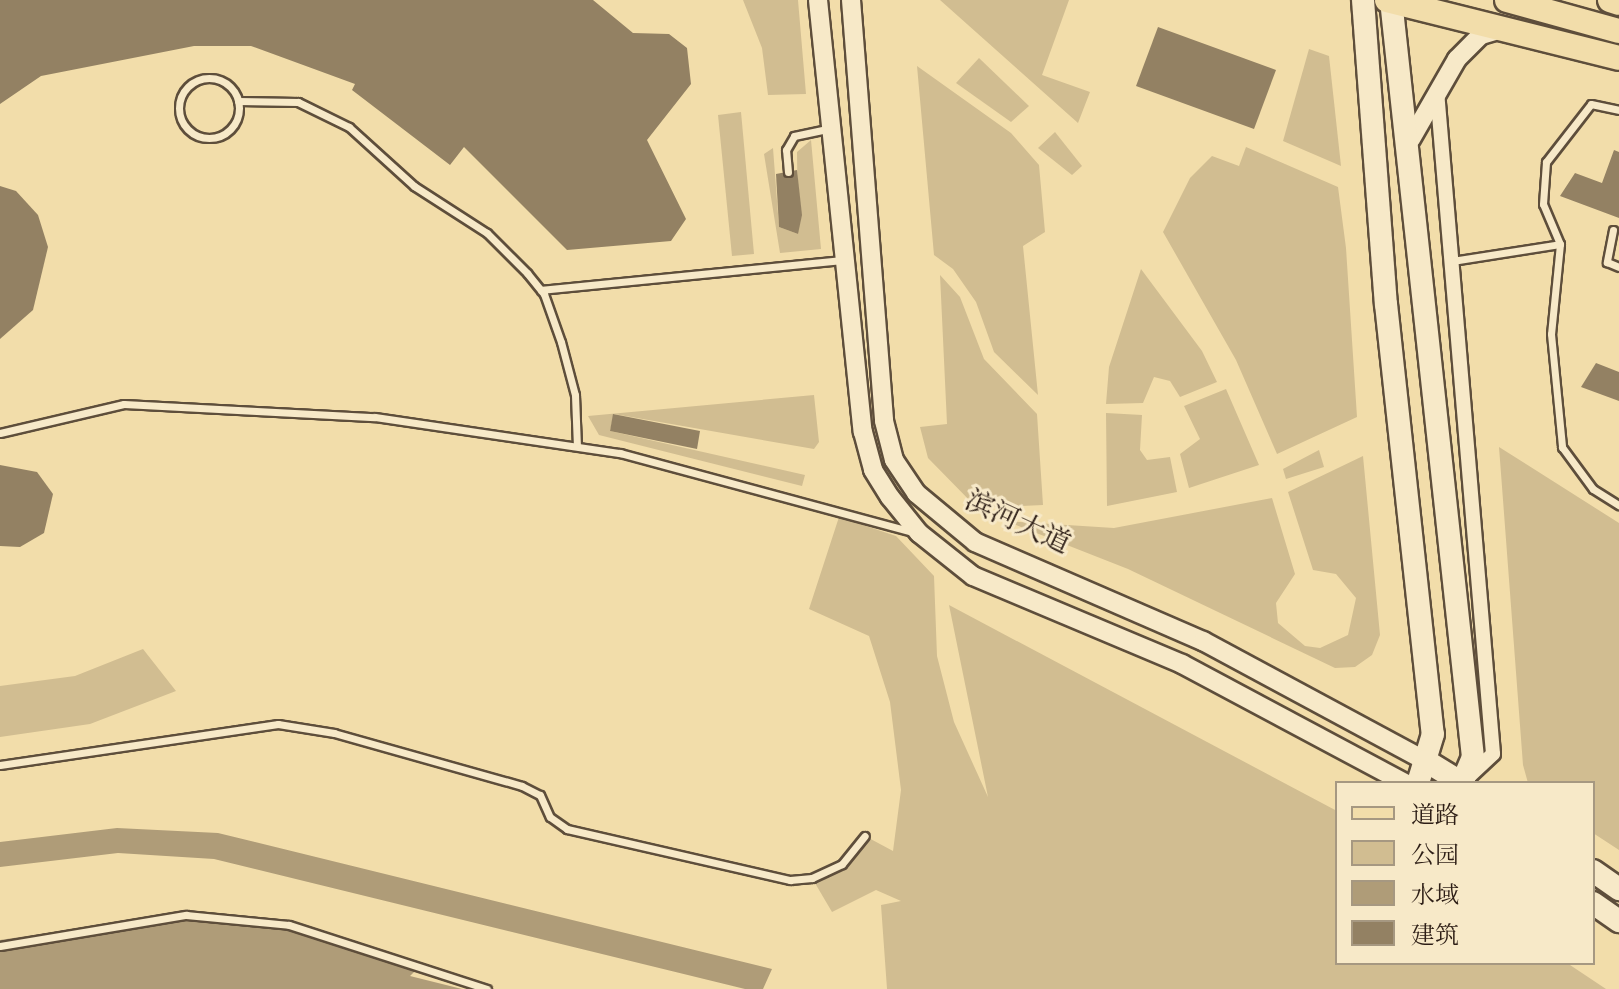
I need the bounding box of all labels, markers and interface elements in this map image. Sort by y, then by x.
street label: 滨河大道 [960,483,1076,561]
legend [1335,781,1595,965]
text: 道路 [1411,799,1459,832]
text: 公园 [1411,839,1459,872]
text: 水域 [1411,879,1459,912]
text: 建筑 [1411,919,1459,952]

